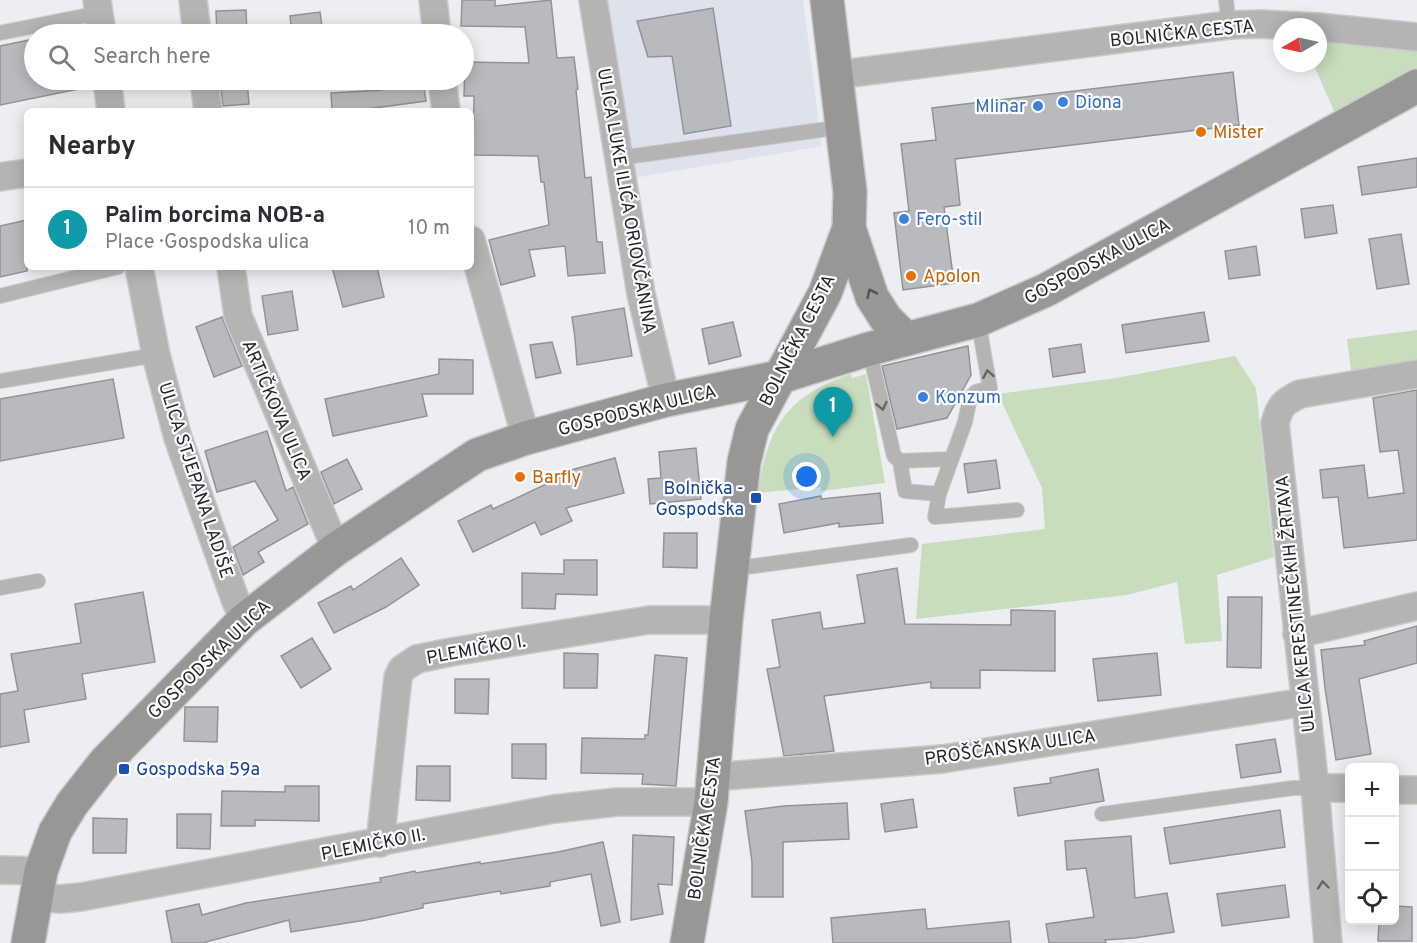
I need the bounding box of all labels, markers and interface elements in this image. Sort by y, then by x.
street label: BOLNIČKA CESTA [1109,13,1255,53]
north arrow [1273,18,1327,72]
search box [24,24,474,90]
icon: search [45,41,78,74]
text: Search here [93,44,211,71]
street label: ULICA LUKE ILIĆA ORIOVČANINA [591,66,662,336]
place label: Diona [1075,92,1122,115]
marker: Diona [1056,95,1070,109]
place label: Mlinar [975,96,1026,119]
marker: Mlinar [1031,99,1045,113]
place label: Mister [1213,122,1264,145]
marker: Mister [1194,125,1208,139]
text: Nearby [48,131,136,164]
text: Palim borcima NOB-a [105,203,325,230]
place label: Fero-stil [916,209,982,232]
marker: Fero-stil [897,212,911,226]
street label: GOSPODSKA ULICA [1021,214,1175,311]
text: 1 [64,216,72,242]
text: 10 m [408,216,450,242]
text: Place · Gospodska ulica [105,230,309,256]
place label: Apolon [923,266,981,289]
marker: Apolon [904,269,918,283]
street label: BOLNIČKA CESTA [753,270,841,410]
one-way arrow [866,289,878,300]
street label: ARTIČKOVA ULICA [236,336,318,484]
one-way arrow [982,370,994,379]
street label: ULICA STJEPANA LADIŠE [152,379,239,581]
street label: GOSPODSKA ULICA [556,381,719,442]
place label: Konzum [935,387,1001,410]
pin: 1 [814,388,852,437]
marker: Konzum [916,390,930,404]
one-way arrow [875,401,888,411]
your location [792,462,821,491]
place label: Barfly [532,467,581,490]
marker: Barfly [513,470,527,484]
street label: ULICA KERESTINEČKIH ŽRTAVA [1270,474,1321,734]
place label: Bolnička - Gospodska [655,478,744,522]
marker: Bolnička - Gospodska [749,491,763,505]
street label: GOSPODSKA ULICA [144,595,276,725]
street label: PLEMIČKO I. [424,628,528,671]
street label: PROŠČANSKA ULICA [923,723,1097,772]
street label: BOLNIČKA CESTA [682,755,727,902]
place label: Gospodska 59a [136,759,260,782]
marker: Gospodska 59a [117,762,131,776]
map controls [1345,763,1399,925]
button: + [1345,763,1399,817]
button: − [1345,817,1399,871]
street label: PLEMIČKO II. [319,822,427,867]
button: locate [1345,871,1399,925]
one-way arrow [1317,880,1330,889]

